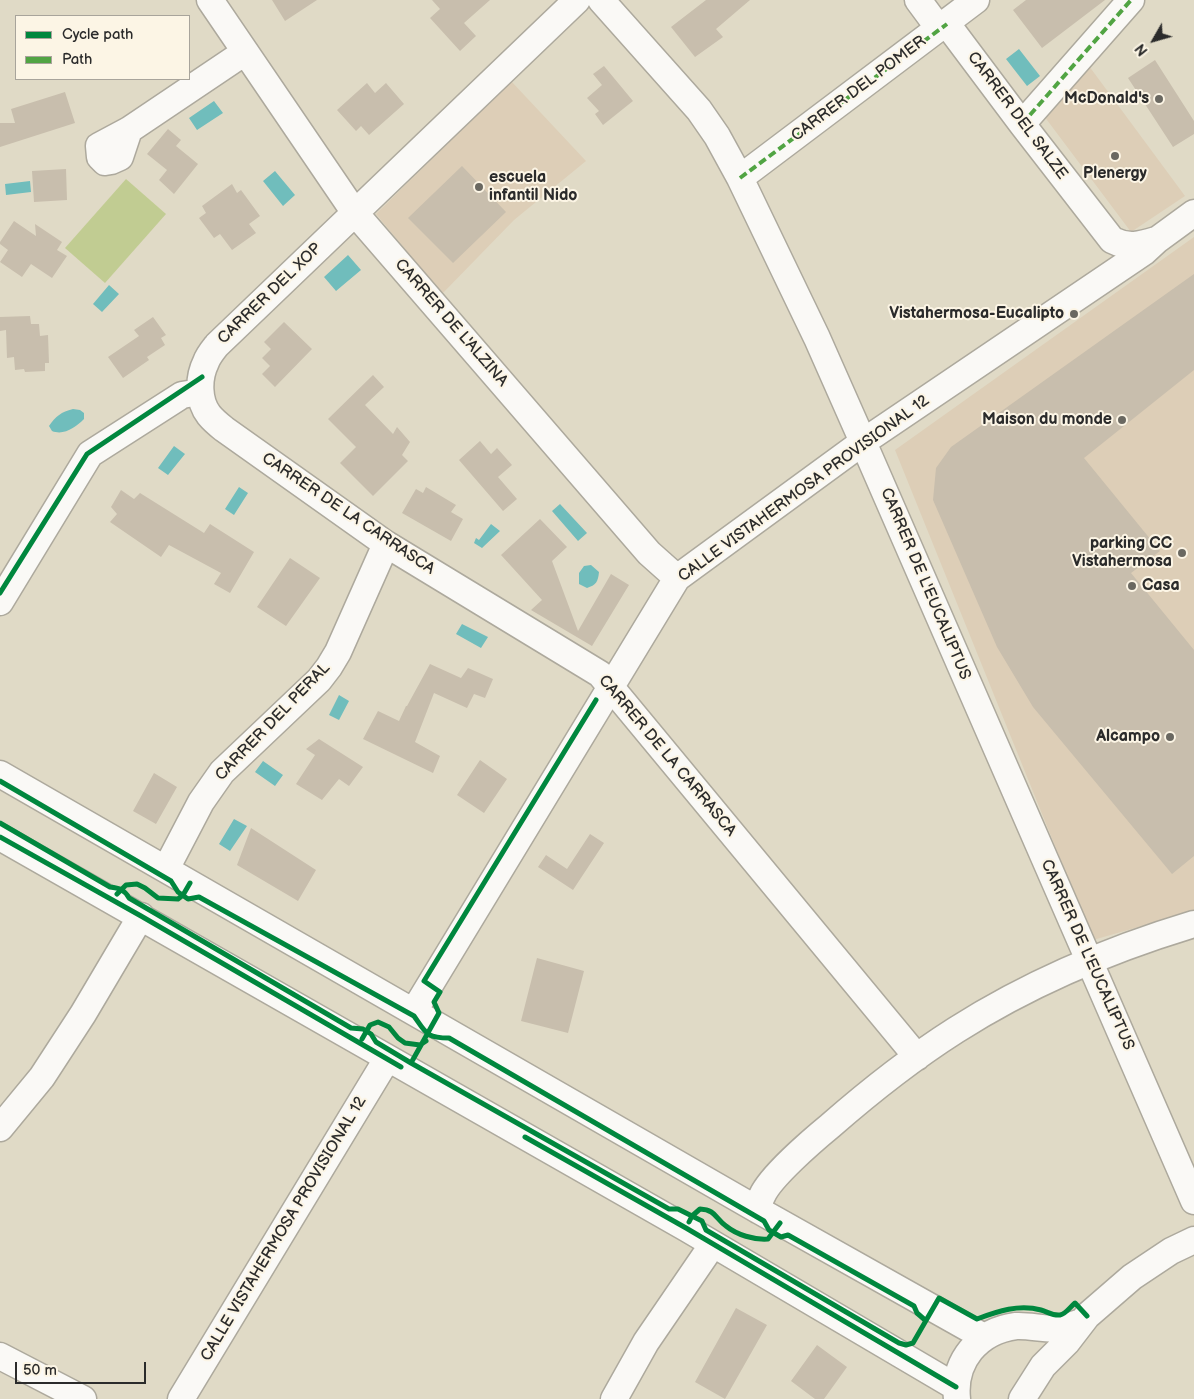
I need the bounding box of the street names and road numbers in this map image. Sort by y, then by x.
street label: CARRER DEL POMER [788,32,930,146]
street label: CARRER DEL SALZE [963,48,1071,184]
street label: CARRER DEL XOP [214,240,326,348]
street label: CARRER DE L'ALZINA [390,255,512,391]
street label: CALLE VISTAHERMOSA PROVISIONAL 12 [675,391,933,587]
street label: CARRER DE LA CARRASCA [258,449,438,579]
street label: CARRER DE L'EUCALIPTUS [876,485,974,683]
street label: CARRER DEL PERAL [212,659,334,785]
street label: CARRER DE LA CARRASCA [594,672,740,840]
street label: CARRER DE L'EUCALIPTUS [1036,857,1138,1053]
street label: CALLE VISTAHERMOSA PROVISIONAL 12 [197,1093,371,1365]

